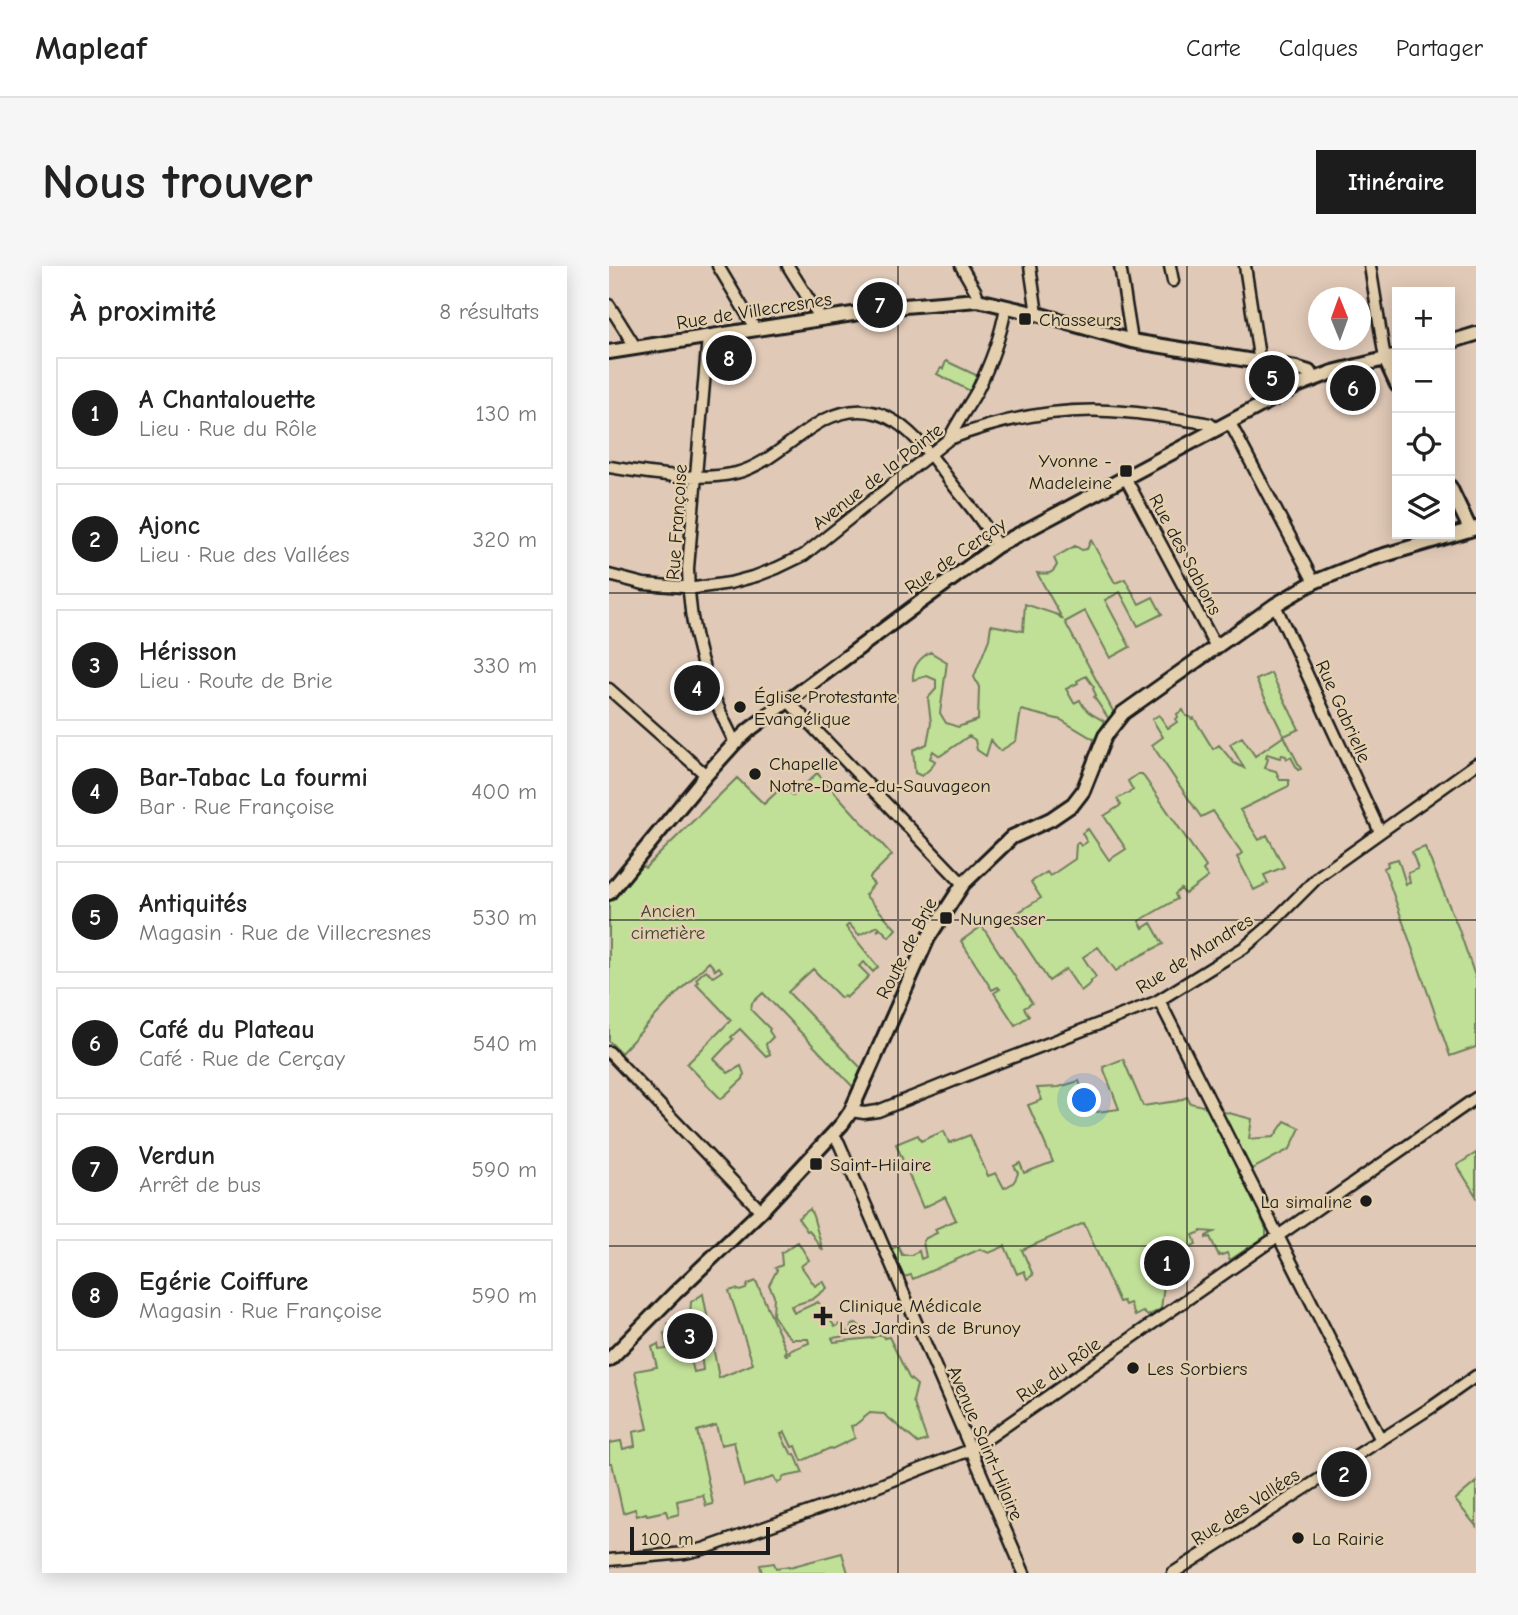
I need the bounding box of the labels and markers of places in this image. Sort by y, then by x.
pin: 7 [857,279,903,331]
place label: Chasseurs [1039,309,1121,331]
marker: Chasseurs [1017,311,1033,327]
pin: 8 [706,332,752,384]
pin: 5 [1249,352,1295,404]
pin: 6 [1330,362,1376,414]
place label: Yvonne - Madeleine [1029,450,1112,494]
marker: Yvonne - Madeleine [1118,463,1134,479]
pin: 4 [674,662,720,714]
place label: Église Protestante Evangélique [754,686,897,730]
marker: Église Protestante Evangélique [732,699,748,715]
place label: Chapelle Notre-Dame-du-Sauvageon [769,753,991,797]
marker: Chapelle Notre-Dame-du-Sauvageon [747,766,763,782]
place label: Nungesser [960,908,1046,930]
marker: Nungesser [938,910,954,926]
place label: Saint-Hilaire [830,1154,931,1176]
marker: Saint-Hilaire [808,1156,824,1172]
place label: La simaline [1260,1191,1352,1213]
marker: La simaline [1358,1193,1374,1209]
pin: 1 [1144,1237,1190,1289]
place label: Clinique Médicale Les Jardins de Brunoy [839,1295,1021,1339]
marker: Clinique Médicale Les Jardins de Brunoy [813,1306,833,1326]
pin: 3 [667,1310,713,1362]
place label: Les Sorbiers [1147,1358,1248,1380]
marker: Les Sorbiers [1125,1360,1141,1376]
pin: 2 [1321,1448,1367,1500]
place label: La Rairie [1312,1528,1384,1550]
marker: La Rairie [1290,1530,1306,1546]

